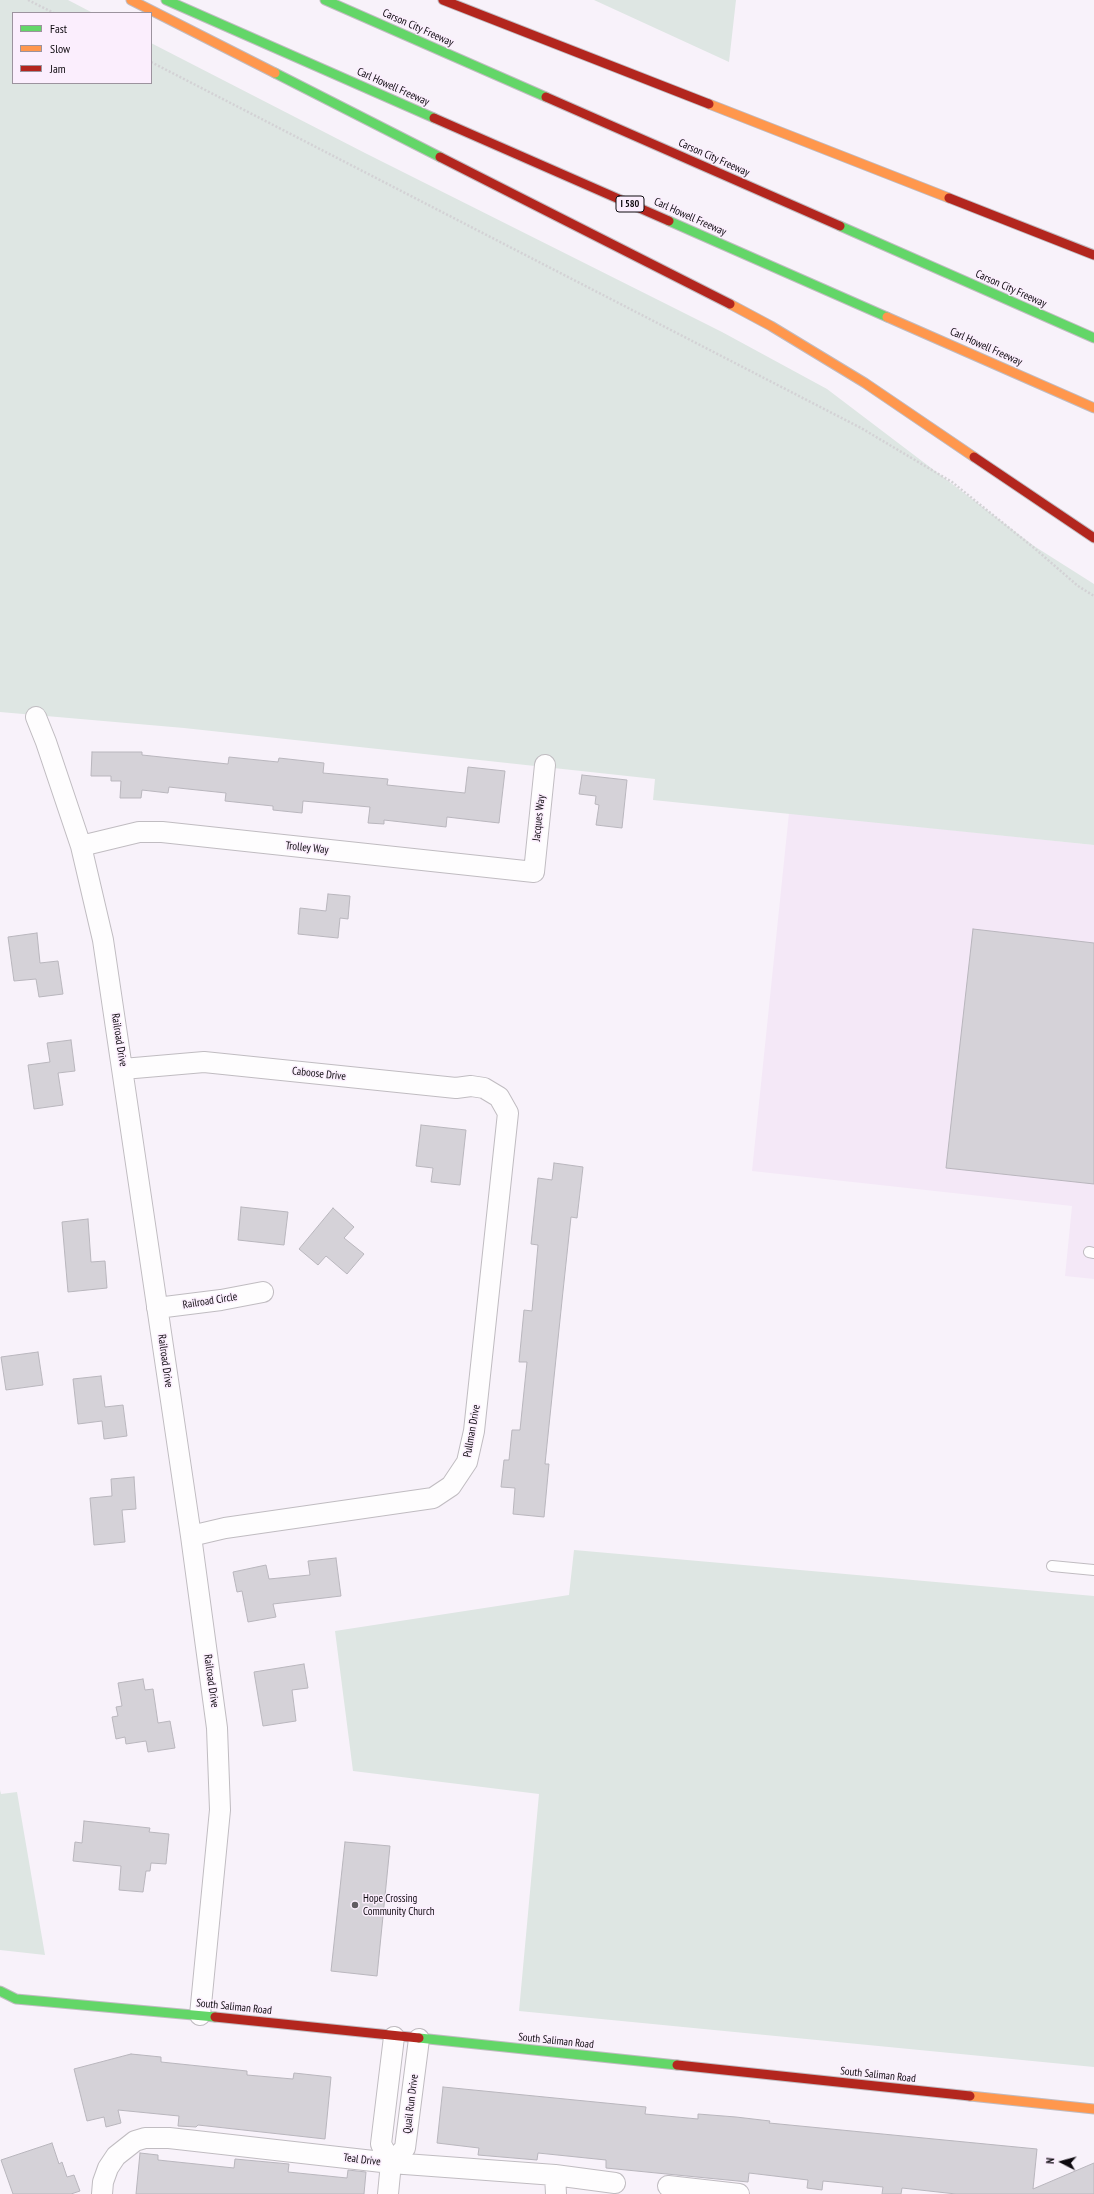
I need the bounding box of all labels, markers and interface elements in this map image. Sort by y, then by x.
street label: Carson City Freeway [380,6,456,50]
legend [12,12,152,84]
text: Fast [50,21,67,36]
text: Slow [50,41,70,56]
text: Jam [50,61,66,76]
street label: Carl Howell Freeway [355,65,431,109]
street label: Carson City Freeway [676,136,752,180]
street label: Carl Howell Freeway [652,195,728,239]
road number: I 580 [616,196,644,212]
street label: Carson City Freeway [973,267,1049,311]
street label: Carl Howell Freeway [948,325,1024,369]
street label: Jacques Way [530,794,548,842]
street label: Trolley Way [285,839,329,857]
street label: Railroad Drive [108,1012,130,1068]
street label: Caboose Drive [291,1065,347,1083]
street label: Railroad Circle [182,1290,238,1312]
street label: Railroad Drive [155,1333,175,1389]
street label: Pullman Drive [461,1404,483,1458]
street label: Railroad Drive [201,1653,221,1709]
place label: Hope Crossing Community Church [363,1892,435,1918]
marker: Hope Crossing Community Church [350,1900,360,1910]
street label: South Saliman Road [196,1996,272,2018]
street label: South Saliman Road [518,2030,594,2052]
street label: South Saliman Road [840,2064,916,2086]
street label: Quail Run Drive [401,2074,421,2134]
north arrow [1042,2142,1082,2182]
street label: Teal Drive [343,2151,381,2169]
text: N [1043,2157,1057,2164]

